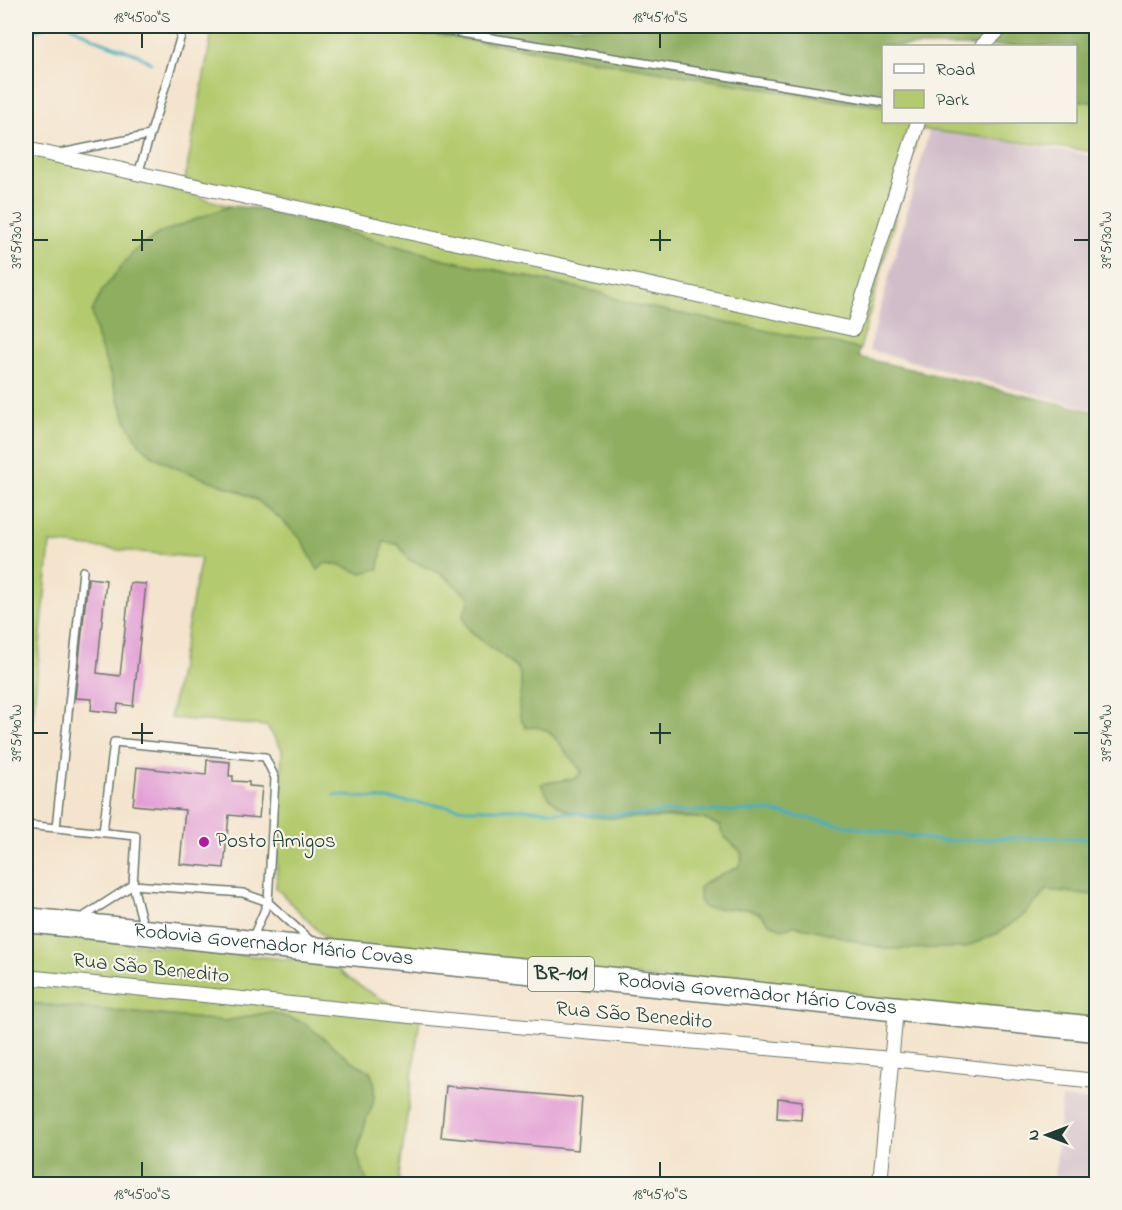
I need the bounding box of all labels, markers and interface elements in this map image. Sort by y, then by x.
text: 18°45'00"S [114,7,171,29]
text: 18°45'10"S [632,7,688,29]
legend [882,45,1077,123]
text: Road [936,58,975,84]
text: Park [936,88,969,114]
text: 39°51'30"W [6,211,28,269]
text: 39°51'30"W [1096,211,1118,269]
text: 39°51'40"W [6,704,28,762]
text: 39°51'40"W [1096,704,1118,762]
place label: Posto Amigos [216,827,336,859]
marker: Posto Amigos [197,835,211,849]
street label: Rodovia Governador Mário Covas [132,916,415,974]
street label: Rua São Benedito [71,946,231,992]
road number: BR-101 [528,957,594,991]
street label: Rodovia Governador Mário Covas [616,965,899,1024]
street label: Rua São Benedito [554,994,714,1038]
north arrow [1017,1105,1077,1165]
text: N [1022,1129,1046,1140]
text: 18°45'00"S [114,1184,171,1206]
text: 18°45'10"S [632,1184,688,1206]

